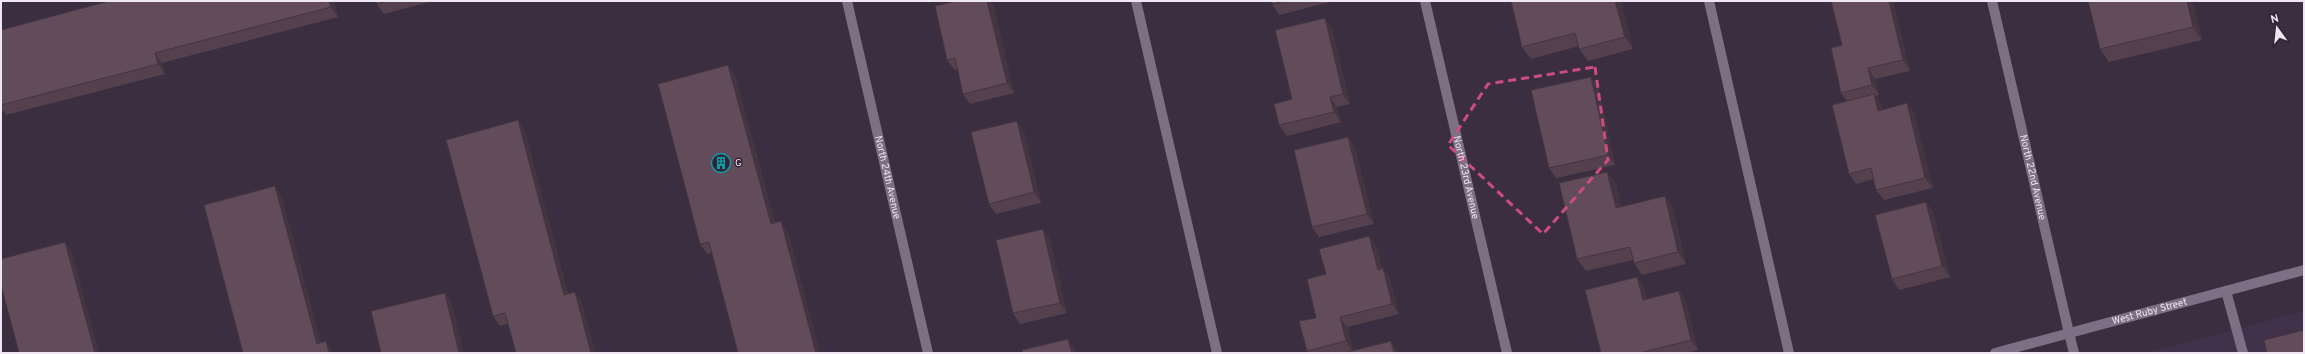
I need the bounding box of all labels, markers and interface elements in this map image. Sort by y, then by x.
north arrow [2257,8,2297,48]
text: N [2269,12,2280,27]
street label: North 22nd Avenue [2017,133,2049,221]
street label: North 24th Avenue [872,134,903,220]
street label: North 23rd Avenue [1450,134,1482,220]
building icon: G [710,152,732,174]
place label: G [735,157,742,170]
street label: West Ruby Street [2111,295,2189,328]

